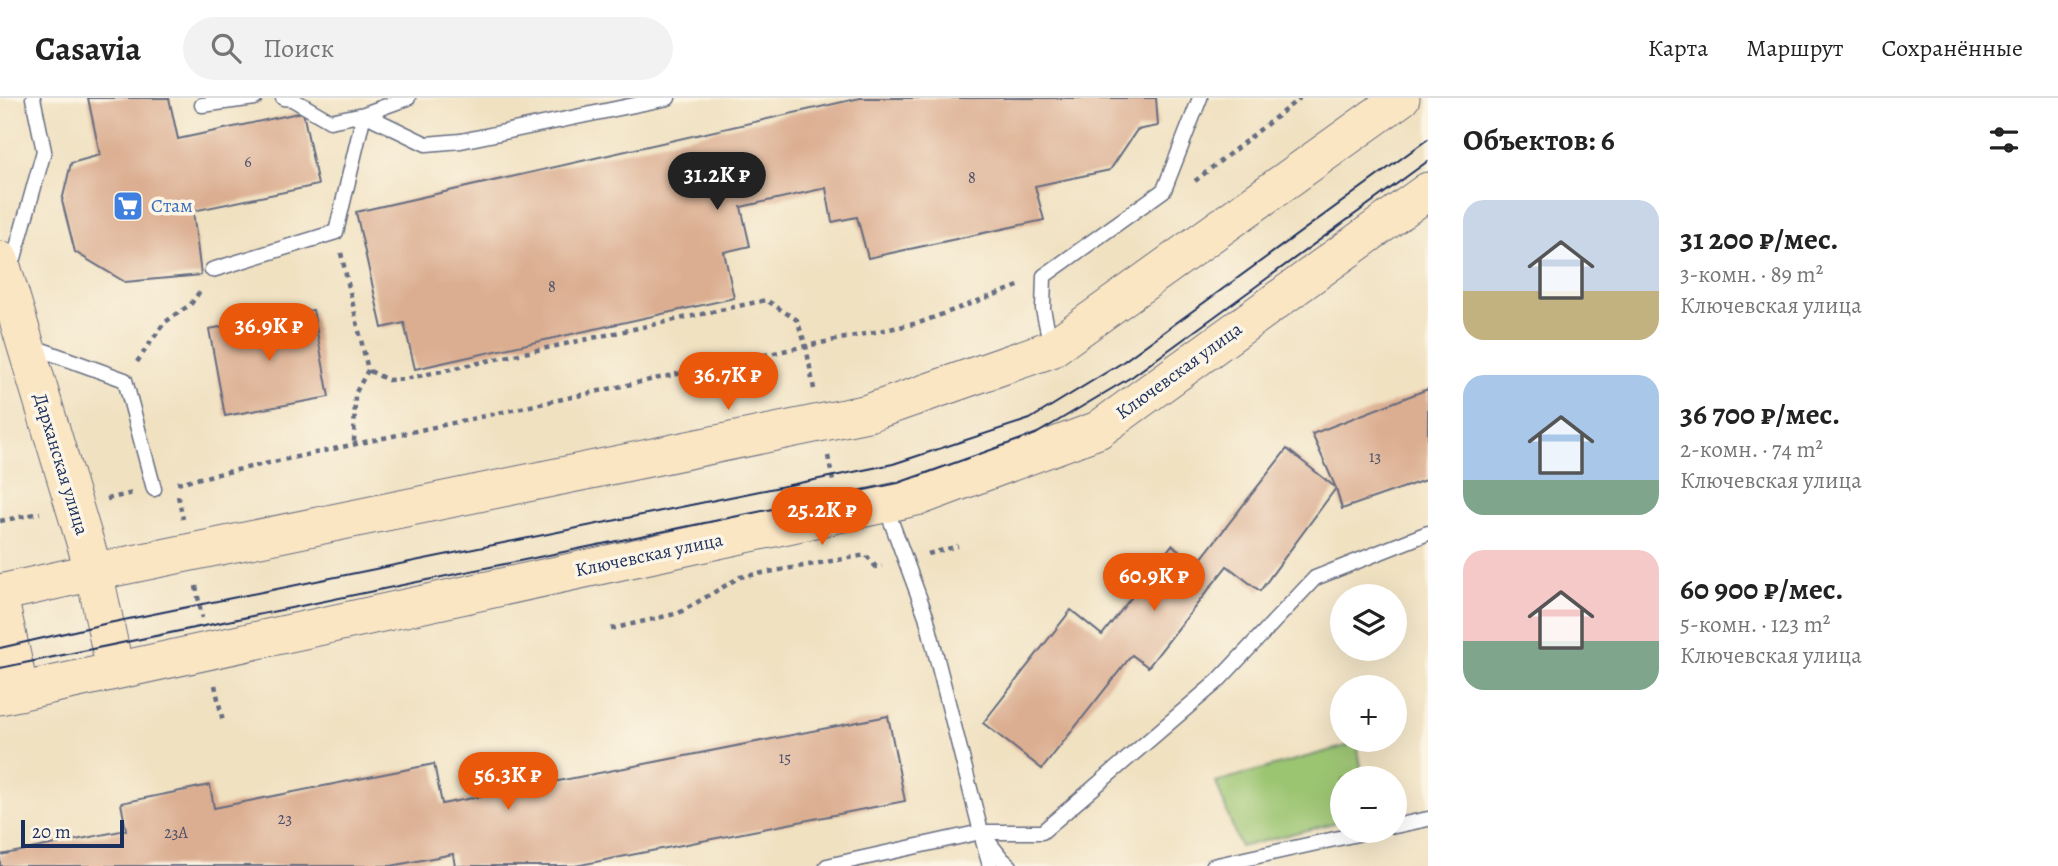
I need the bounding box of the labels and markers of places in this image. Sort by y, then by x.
pin: 31.2K ₽ [652,152,782,212]
supermarket icon: Стам [111,189,145,223]
place label: Стам [151,193,193,219]
pin: 36.9K ₽ [204,303,334,363]
pin: 36.7K ₽ [663,352,793,412]
pin: 25.2K ₽ [757,488,887,547]
pin: 60.9K ₽ [1089,554,1219,613]
pin: 56.3K ₽ [443,752,573,812]

